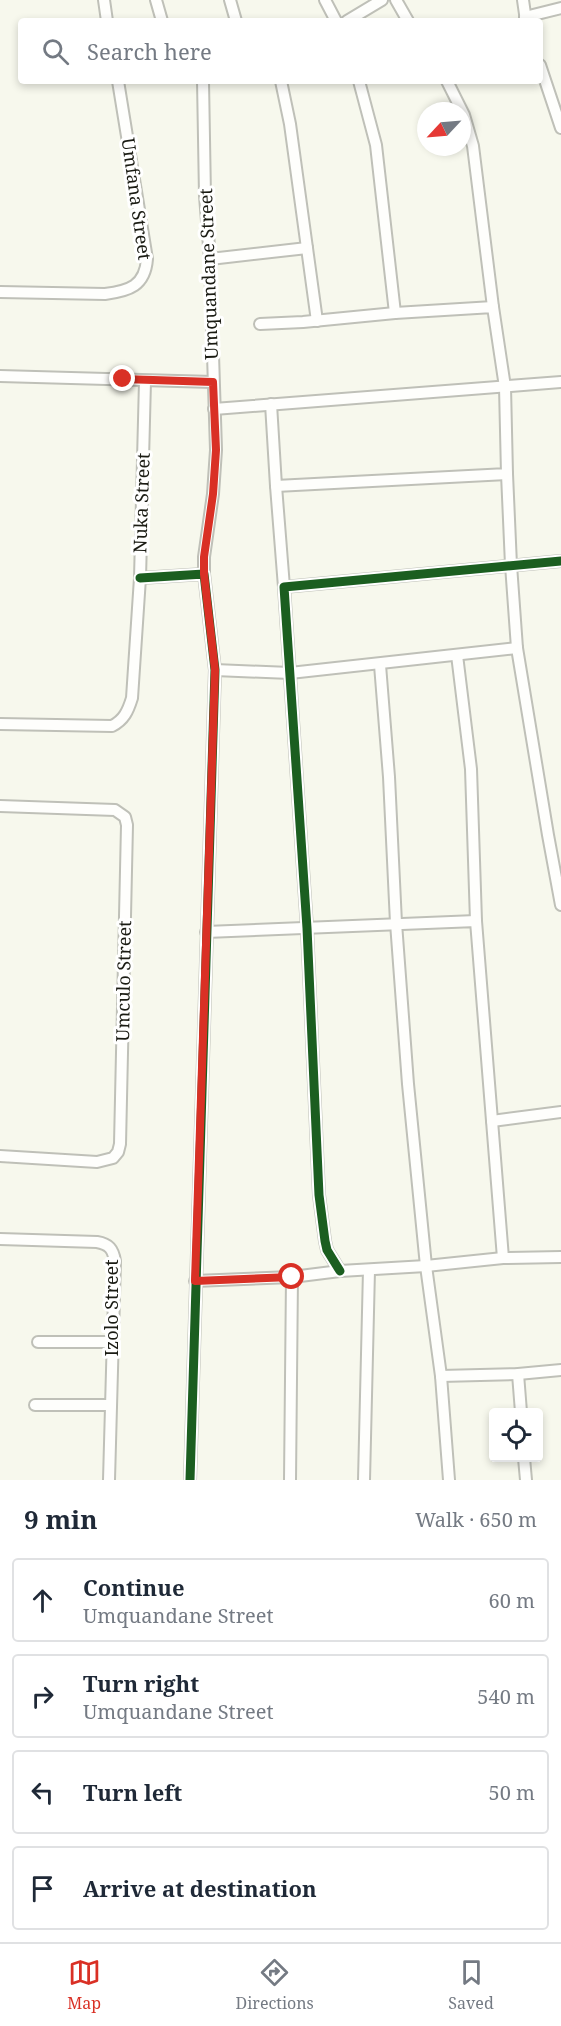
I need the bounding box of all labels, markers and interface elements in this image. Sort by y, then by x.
search box [18,18,543,84]
icon: search [39,35,72,68]
text: Search here [87,36,212,66]
north arrow [417,102,471,156]
street label: Umfana Street [117,136,157,262]
street label: Umquandane Street [193,188,223,360]
route end [109,365,135,391]
street label: Nuka Street [127,452,155,554]
street label: Umculo Street [110,920,136,1042]
street label: Izolo Street [99,1259,123,1357]
route start [278,1263,304,1289]
map controls [489,1408,543,1462]
button: locate [489,1408,543,1462]
text: 9 min [24,1501,98,1537]
text: Walk · 650 m [415,1506,537,1533]
text: Continue [83,1572,185,1602]
icon: ahead [26,1584,59,1617]
text: 60 m [489,1587,535,1614]
text: Umquandane Street [83,1602,274,1629]
text: Turn right [83,1668,199,1698]
icon: right [26,1680,59,1713]
text: 540 m [477,1683,535,1710]
text: Umquandane Street [83,1698,274,1725]
icon: left [26,1776,59,1809]
text: Turn left [83,1777,182,1807]
text: 50 m [489,1779,535,1806]
icon: arrive [26,1872,59,1905]
text: Arrive at destination [83,1873,317,1903]
tab: Map [67,1956,101,2014]
tab: Directions [236,1956,314,2014]
tab: Saved [448,1956,494,2014]

